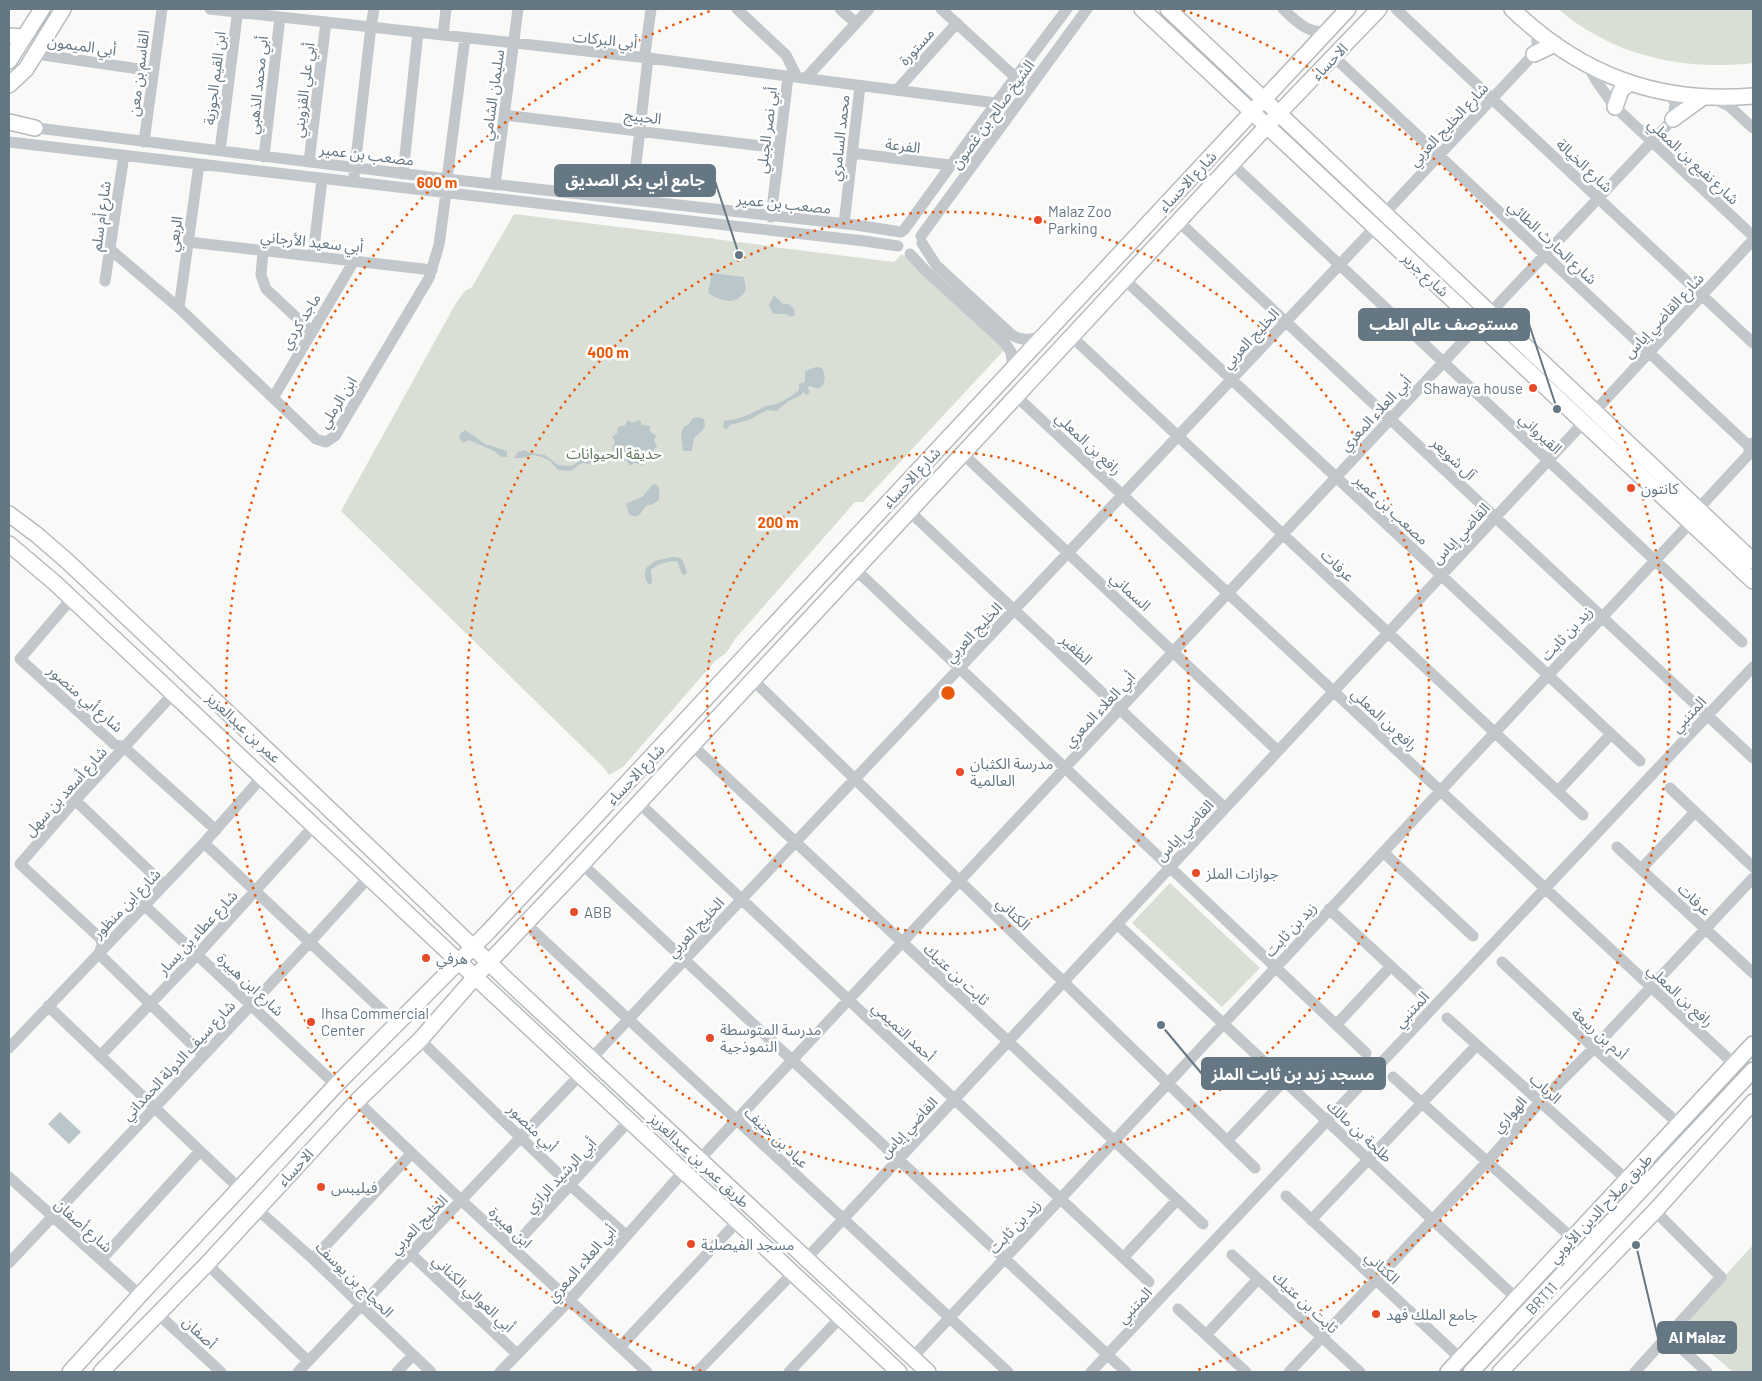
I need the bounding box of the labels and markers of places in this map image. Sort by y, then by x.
callout: جامع أبي بكر الصديق [555,165,715,196]
place label: Malaz Zoo Parking [1048,202,1112,237]
marker: Malaz Zoo Parking [1032,214,1044,226]
callout: مستوصف عالم الطب [1359,309,1529,340]
place label: Shawaya house [1424,379,1523,397]
marker: Shawaya house [1527,382,1539,394]
place label: كانتون [1641,479,1679,498]
marker: كانتون [1625,482,1637,494]
centre of rings [939,684,957,702]
place label: مدرسة الكثبان العالمية [970,754,1053,789]
marker: مدرسة الكثبان العالمية [954,766,966,778]
place label: جوازات الملز [1205,864,1279,883]
marker: جوازات الملز [1190,867,1202,879]
place label: ABB [584,903,612,921]
marker: ABB [568,906,580,918]
place label: هرفي [436,949,468,970]
marker: هرفي [420,952,432,964]
place label: Ihsa Commercial Center [321,1004,429,1039]
marker: Ihsa Commercial Center [305,1016,317,1028]
place label: مدرسة المتوسطة النموذجية [720,1020,821,1056]
marker: مدرسة المتوسطة النموذجية [704,1032,716,1044]
callout: مسجد زيد بن ثابت الملز [1202,1058,1385,1089]
place label: فيليبس [331,1178,378,1197]
marker: فيليبس [315,1181,327,1193]
place label: مسجد الفيصلية [701,1235,794,1253]
marker: مسجد الفيصلية [685,1238,697,1250]
place label: جامع الملك فهد [1386,1305,1478,1327]
marker: جامع الملك فهد [1370,1308,1382,1320]
callout: Al Malaz [1658,1322,1736,1353]

